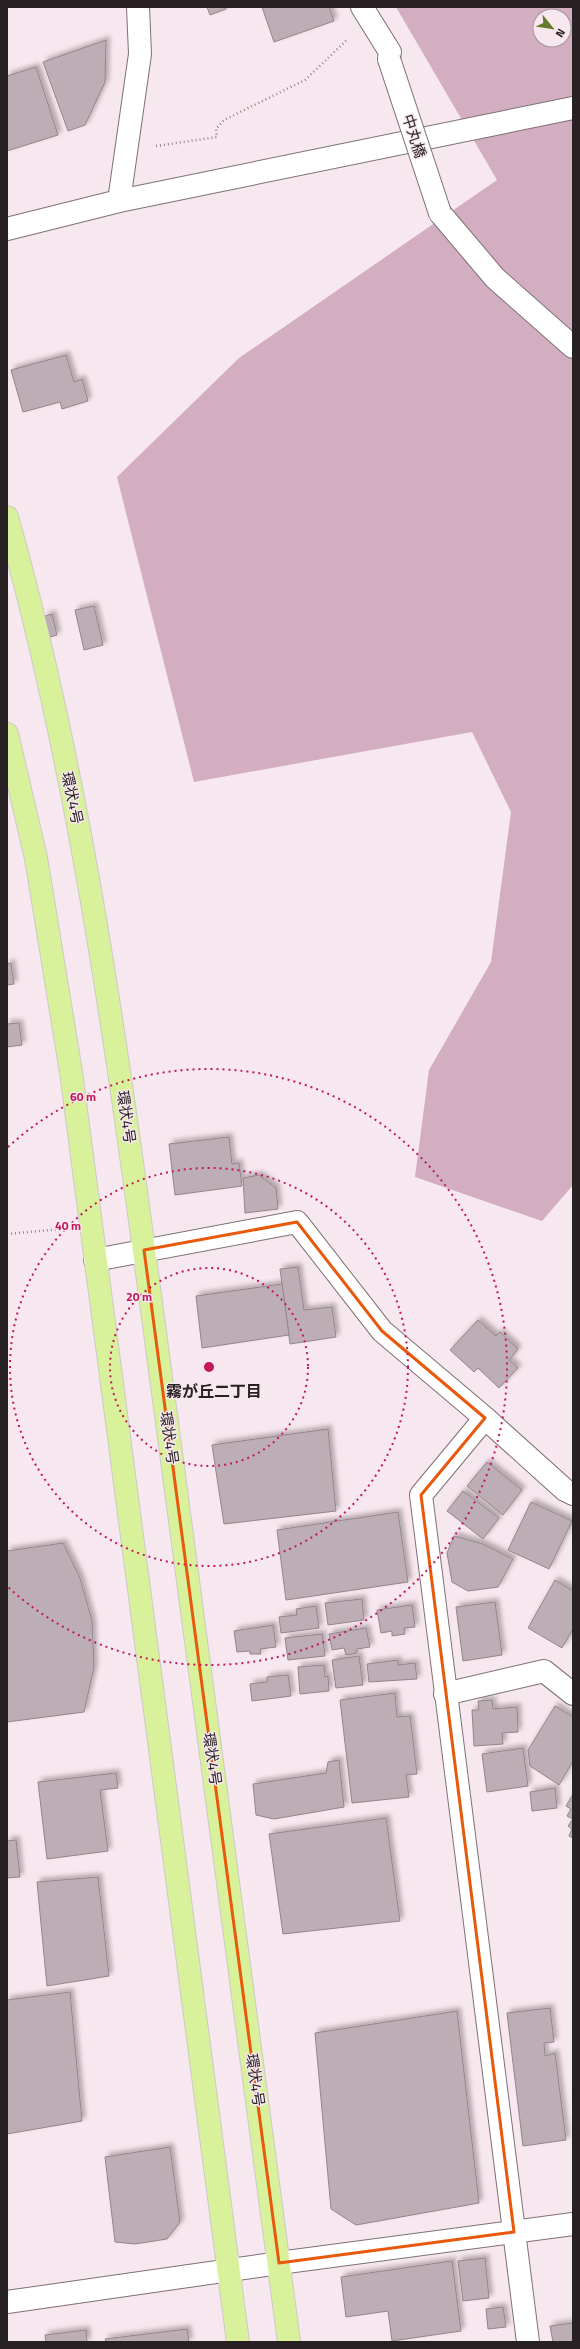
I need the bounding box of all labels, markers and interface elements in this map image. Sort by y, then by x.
north arrow [532,8,572,48]
text: N [552,26,569,40]
street label: 中丸橋 [397,111,432,161]
street label: 環状4号 [56,769,89,826]
text: 60 m [70,1087,96,1106]
street label: 環状4号 [111,1089,142,1145]
text: 40 m [55,1216,81,1235]
text: 20 m [126,1287,152,1306]
centre of rings [202,1360,216,1374]
district label: 霧が丘二丁目 [166,1379,262,1403]
street label: 環状4号 [154,1410,185,1466]
street label: 環状4号 [197,1731,228,1787]
street label: 環状4号 [240,2052,271,2108]

